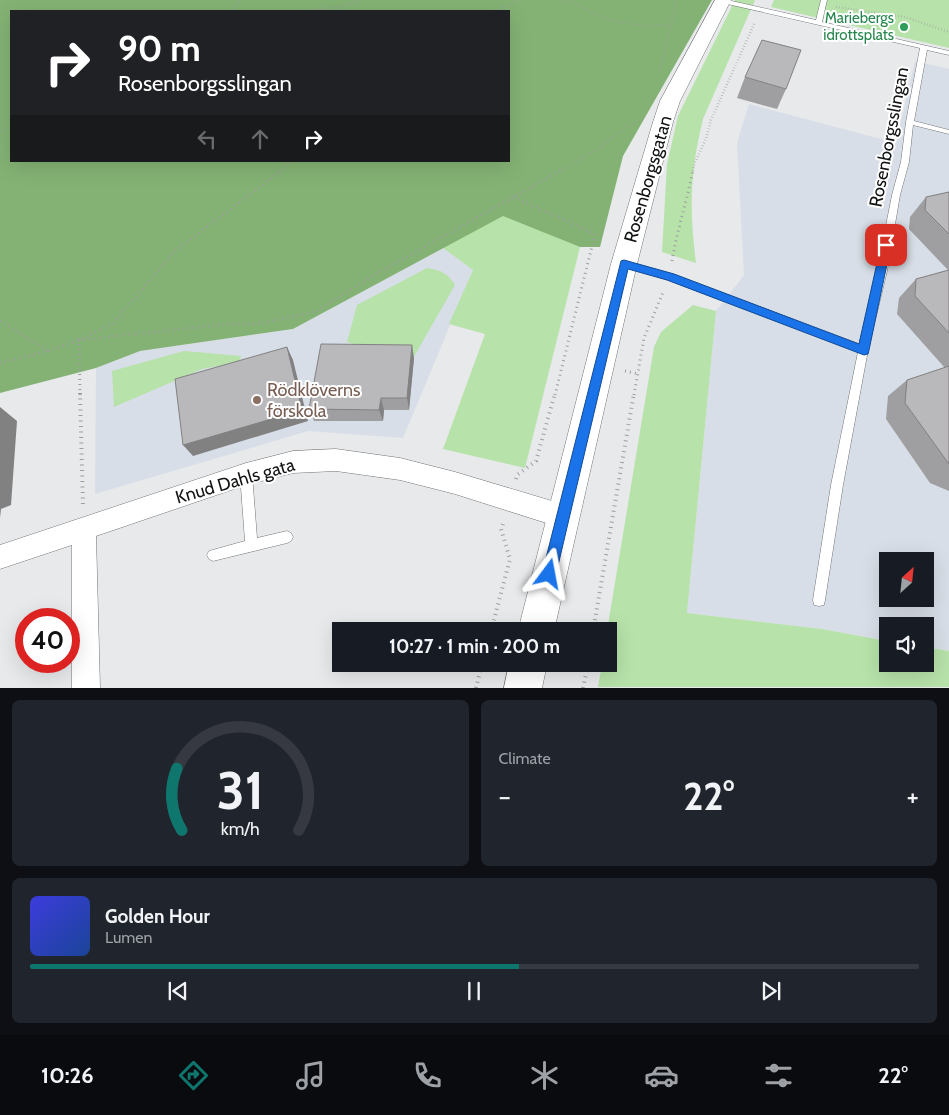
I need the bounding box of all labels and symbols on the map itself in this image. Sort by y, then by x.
place label: Mariebergs idrottsplats [823,9,894,44]
marker: Mariebergs idrottsplats [898,21,910,33]
street label: Rosenborgsslingan [865,65,913,209]
street label: Rosenborgsgatan [619,113,677,245]
pin [865,224,907,266]
place label: Rödklöverns förskola [267,379,360,422]
marker: Rödklöverns förskola [251,394,263,406]
street label: Knud Dahls gata [173,453,297,509]
position arrow [522,547,574,599]
north arrow [879,552,934,608]
speed limit sign: 40 [15,608,80,673]

